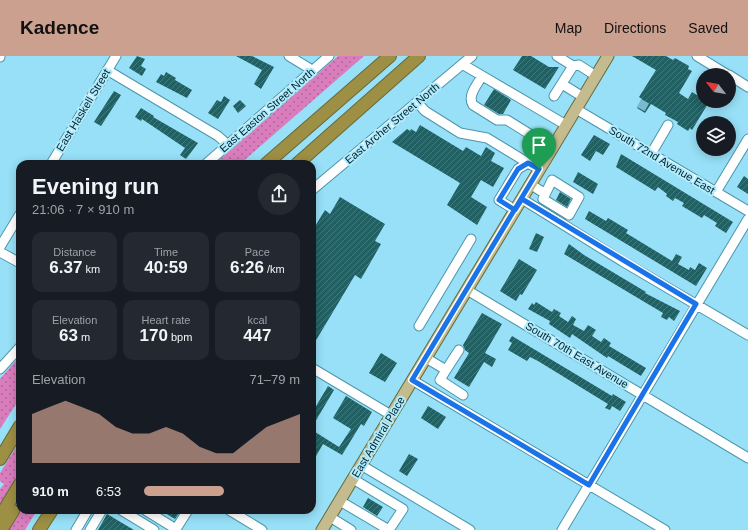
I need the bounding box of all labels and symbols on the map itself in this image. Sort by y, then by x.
street label: East Easton Street North [217,66,317,154]
street label: East Haskell Street [54,67,112,153]
north arrow [696,68,736,108]
street label: East Archer Street North [342,80,442,166]
street label: South 72nd Avenue East [607,124,717,196]
pin [522,128,556,169]
street label: South 70th East Avenue [523,320,631,390]
street label: East Admiral Place [349,394,407,480]

